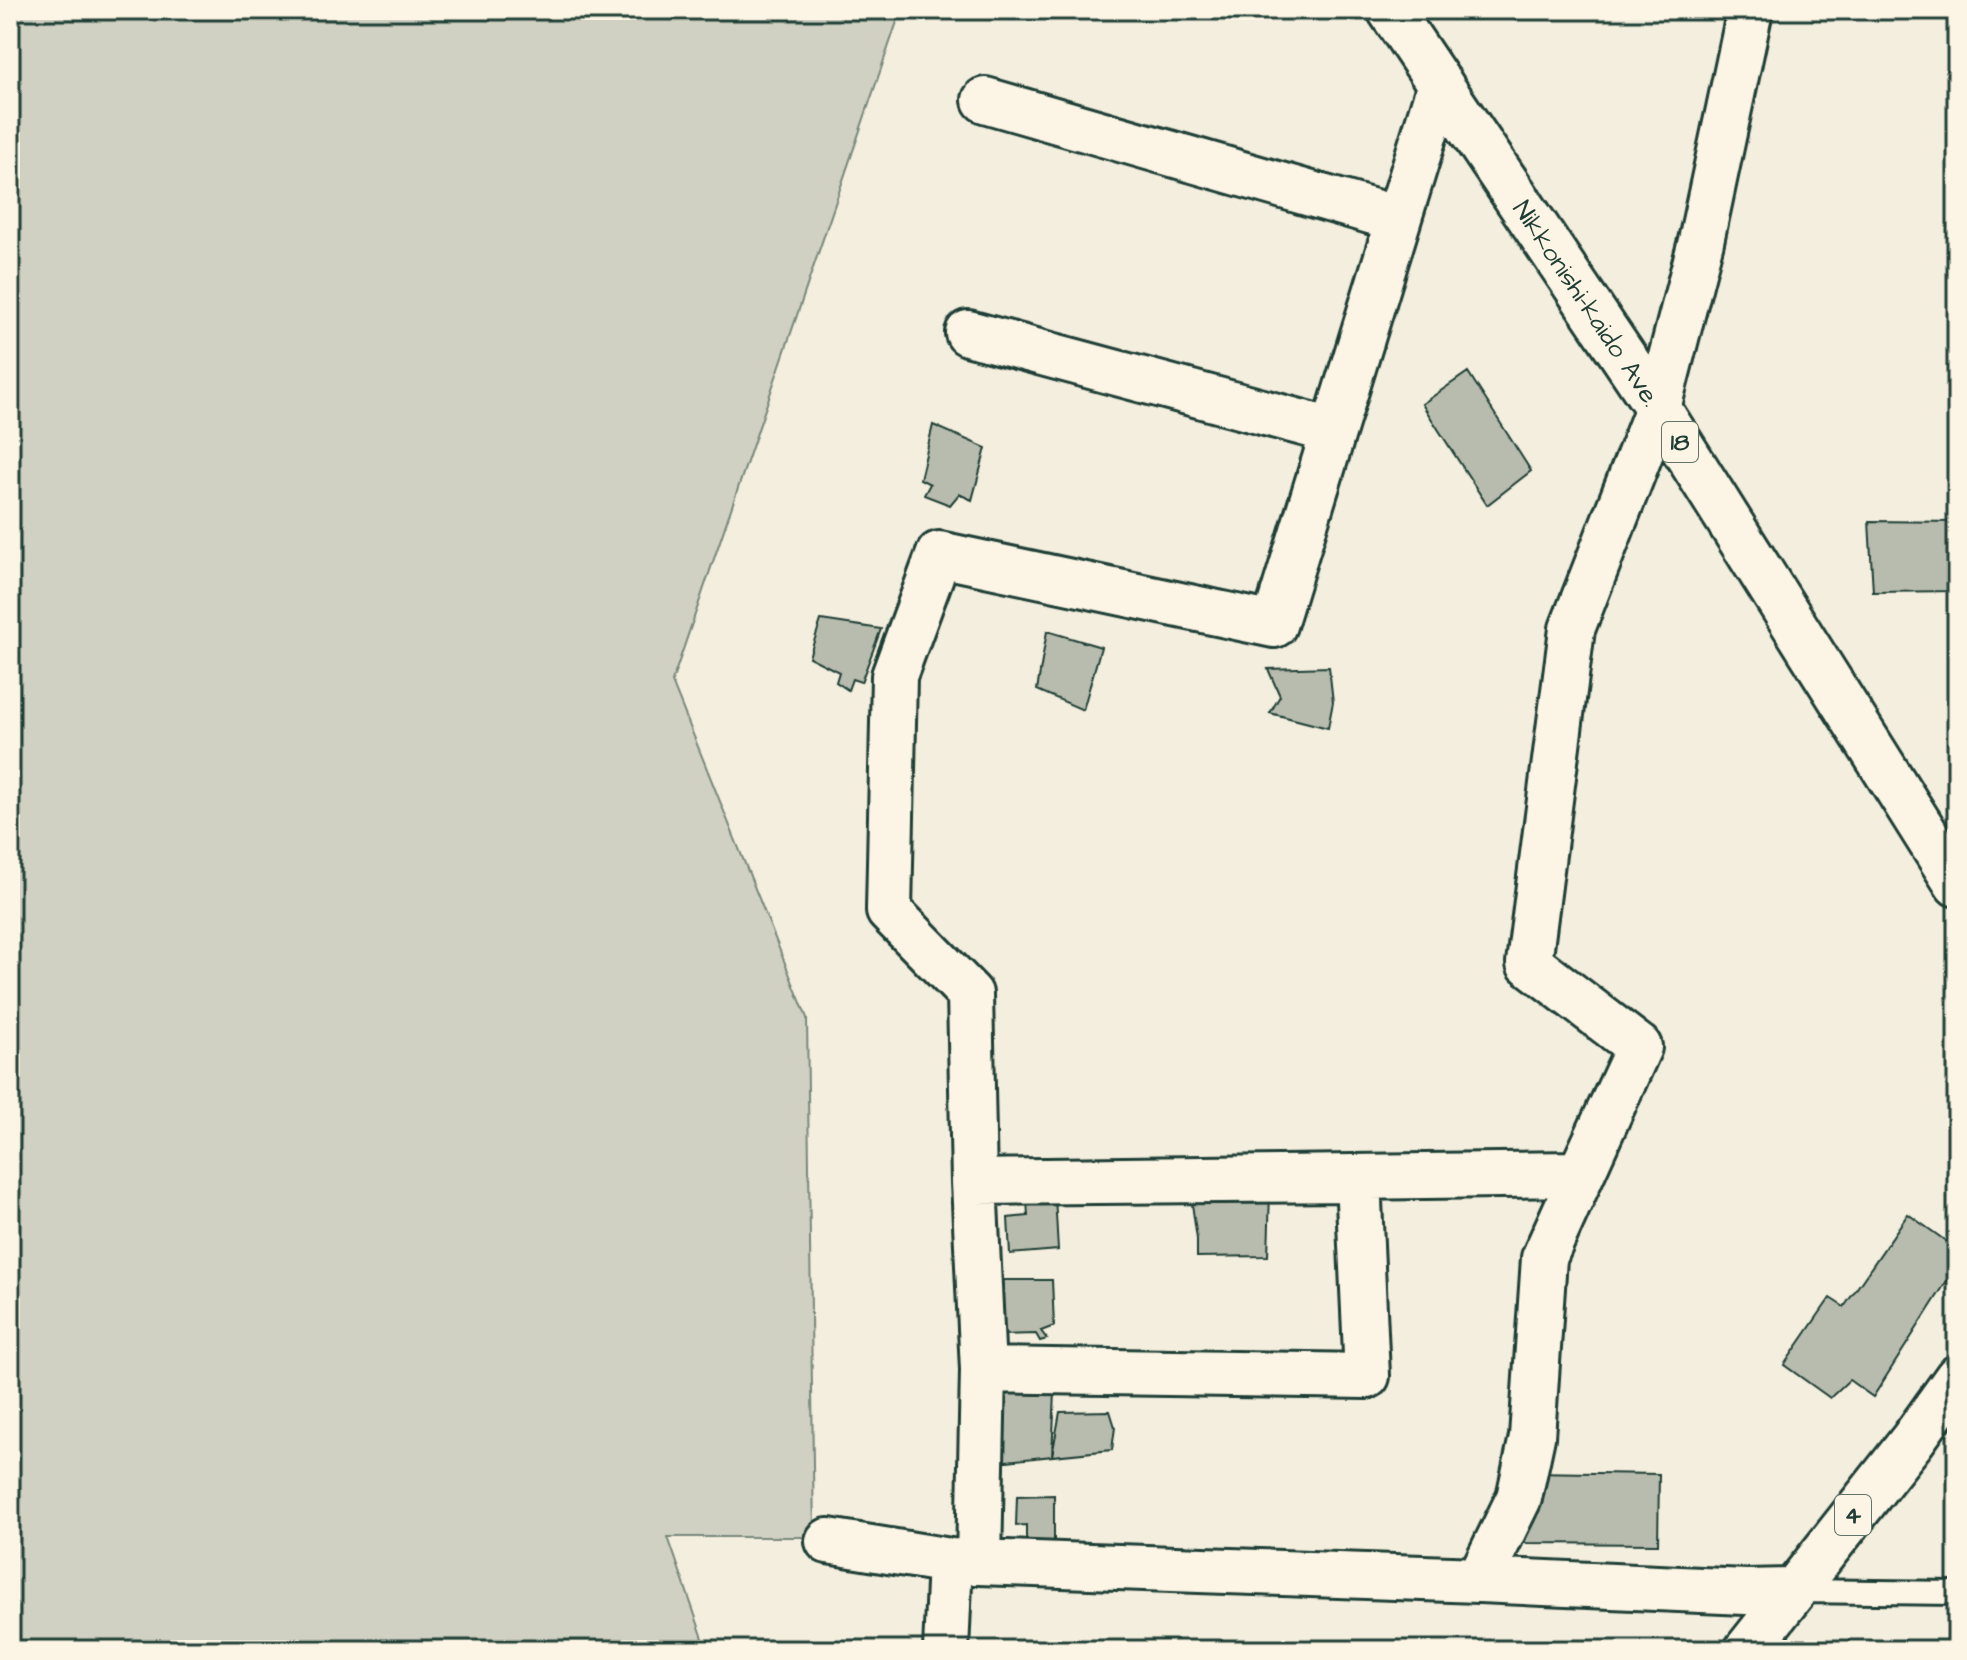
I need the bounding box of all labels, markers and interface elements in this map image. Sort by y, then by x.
street label: Nikkonishi-kaido Ave. [1504,194,1668,414]
road number: 18 [1662,422,1698,462]
road number: 4 [1835,1495,1871,1535]

